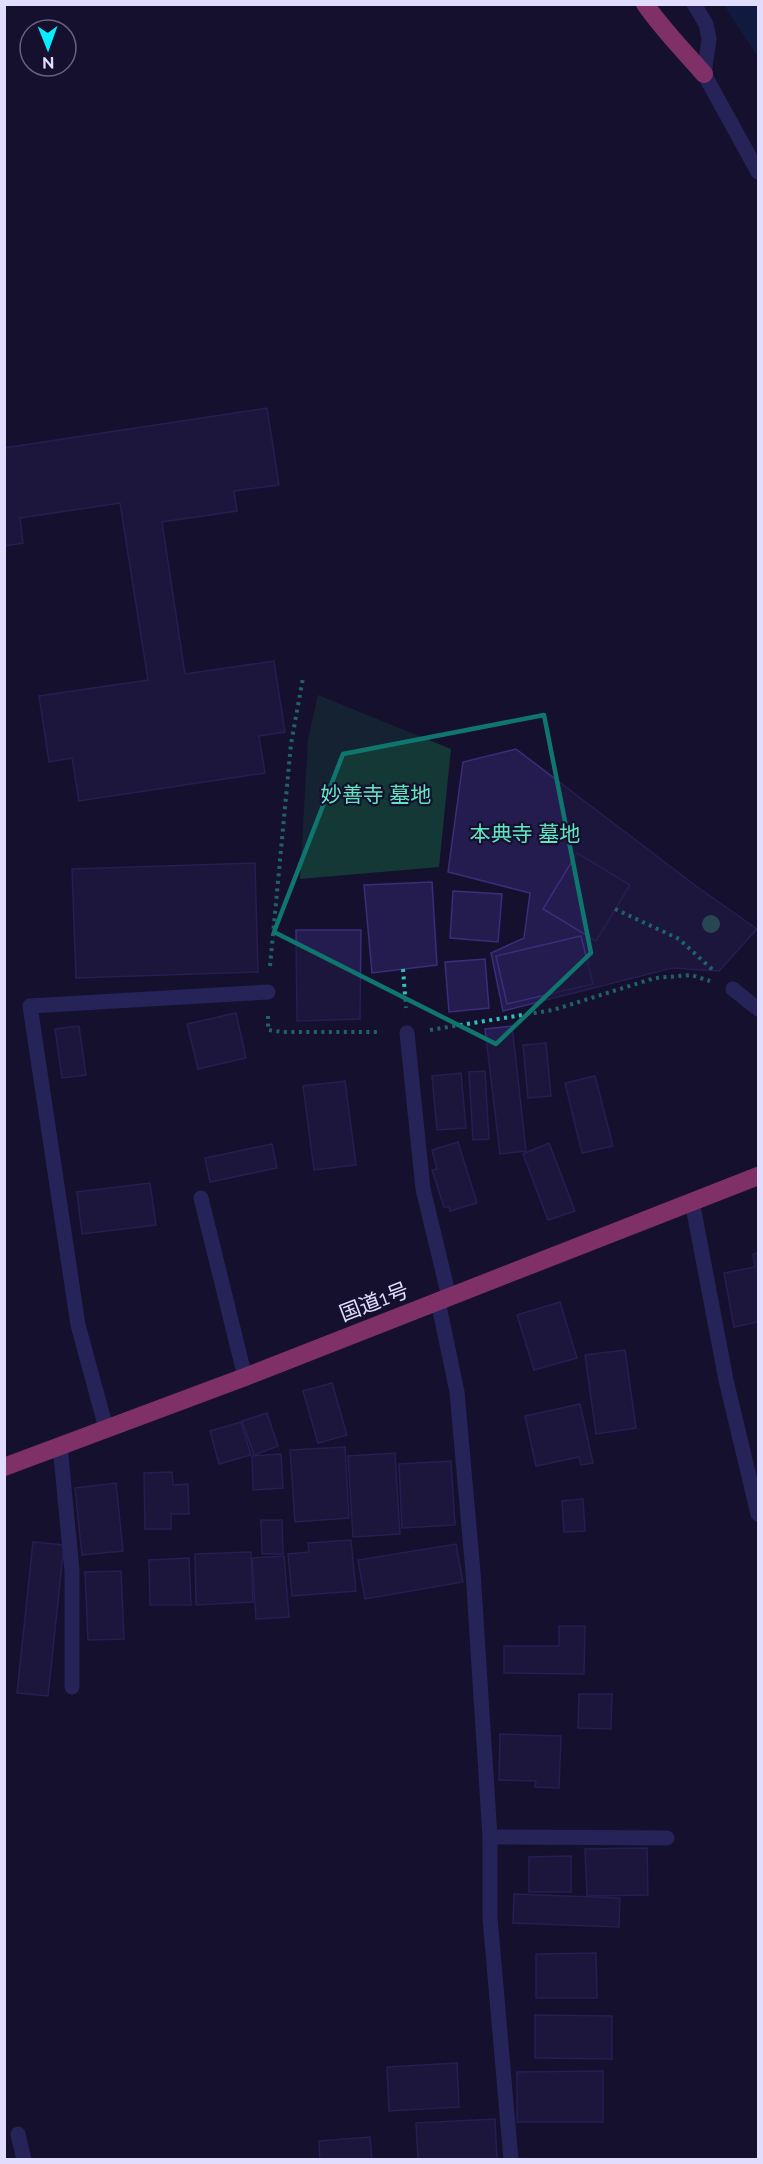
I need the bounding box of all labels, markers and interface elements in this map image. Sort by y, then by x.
north arrow [18,18,78,78]
text: N [42,53,55,72]
park label: 妙善寺 墓地 [321,782,431,807]
park label: 本典寺 墓地 [470,821,580,846]
street label: 国道1号 [336,1277,412,1326]

